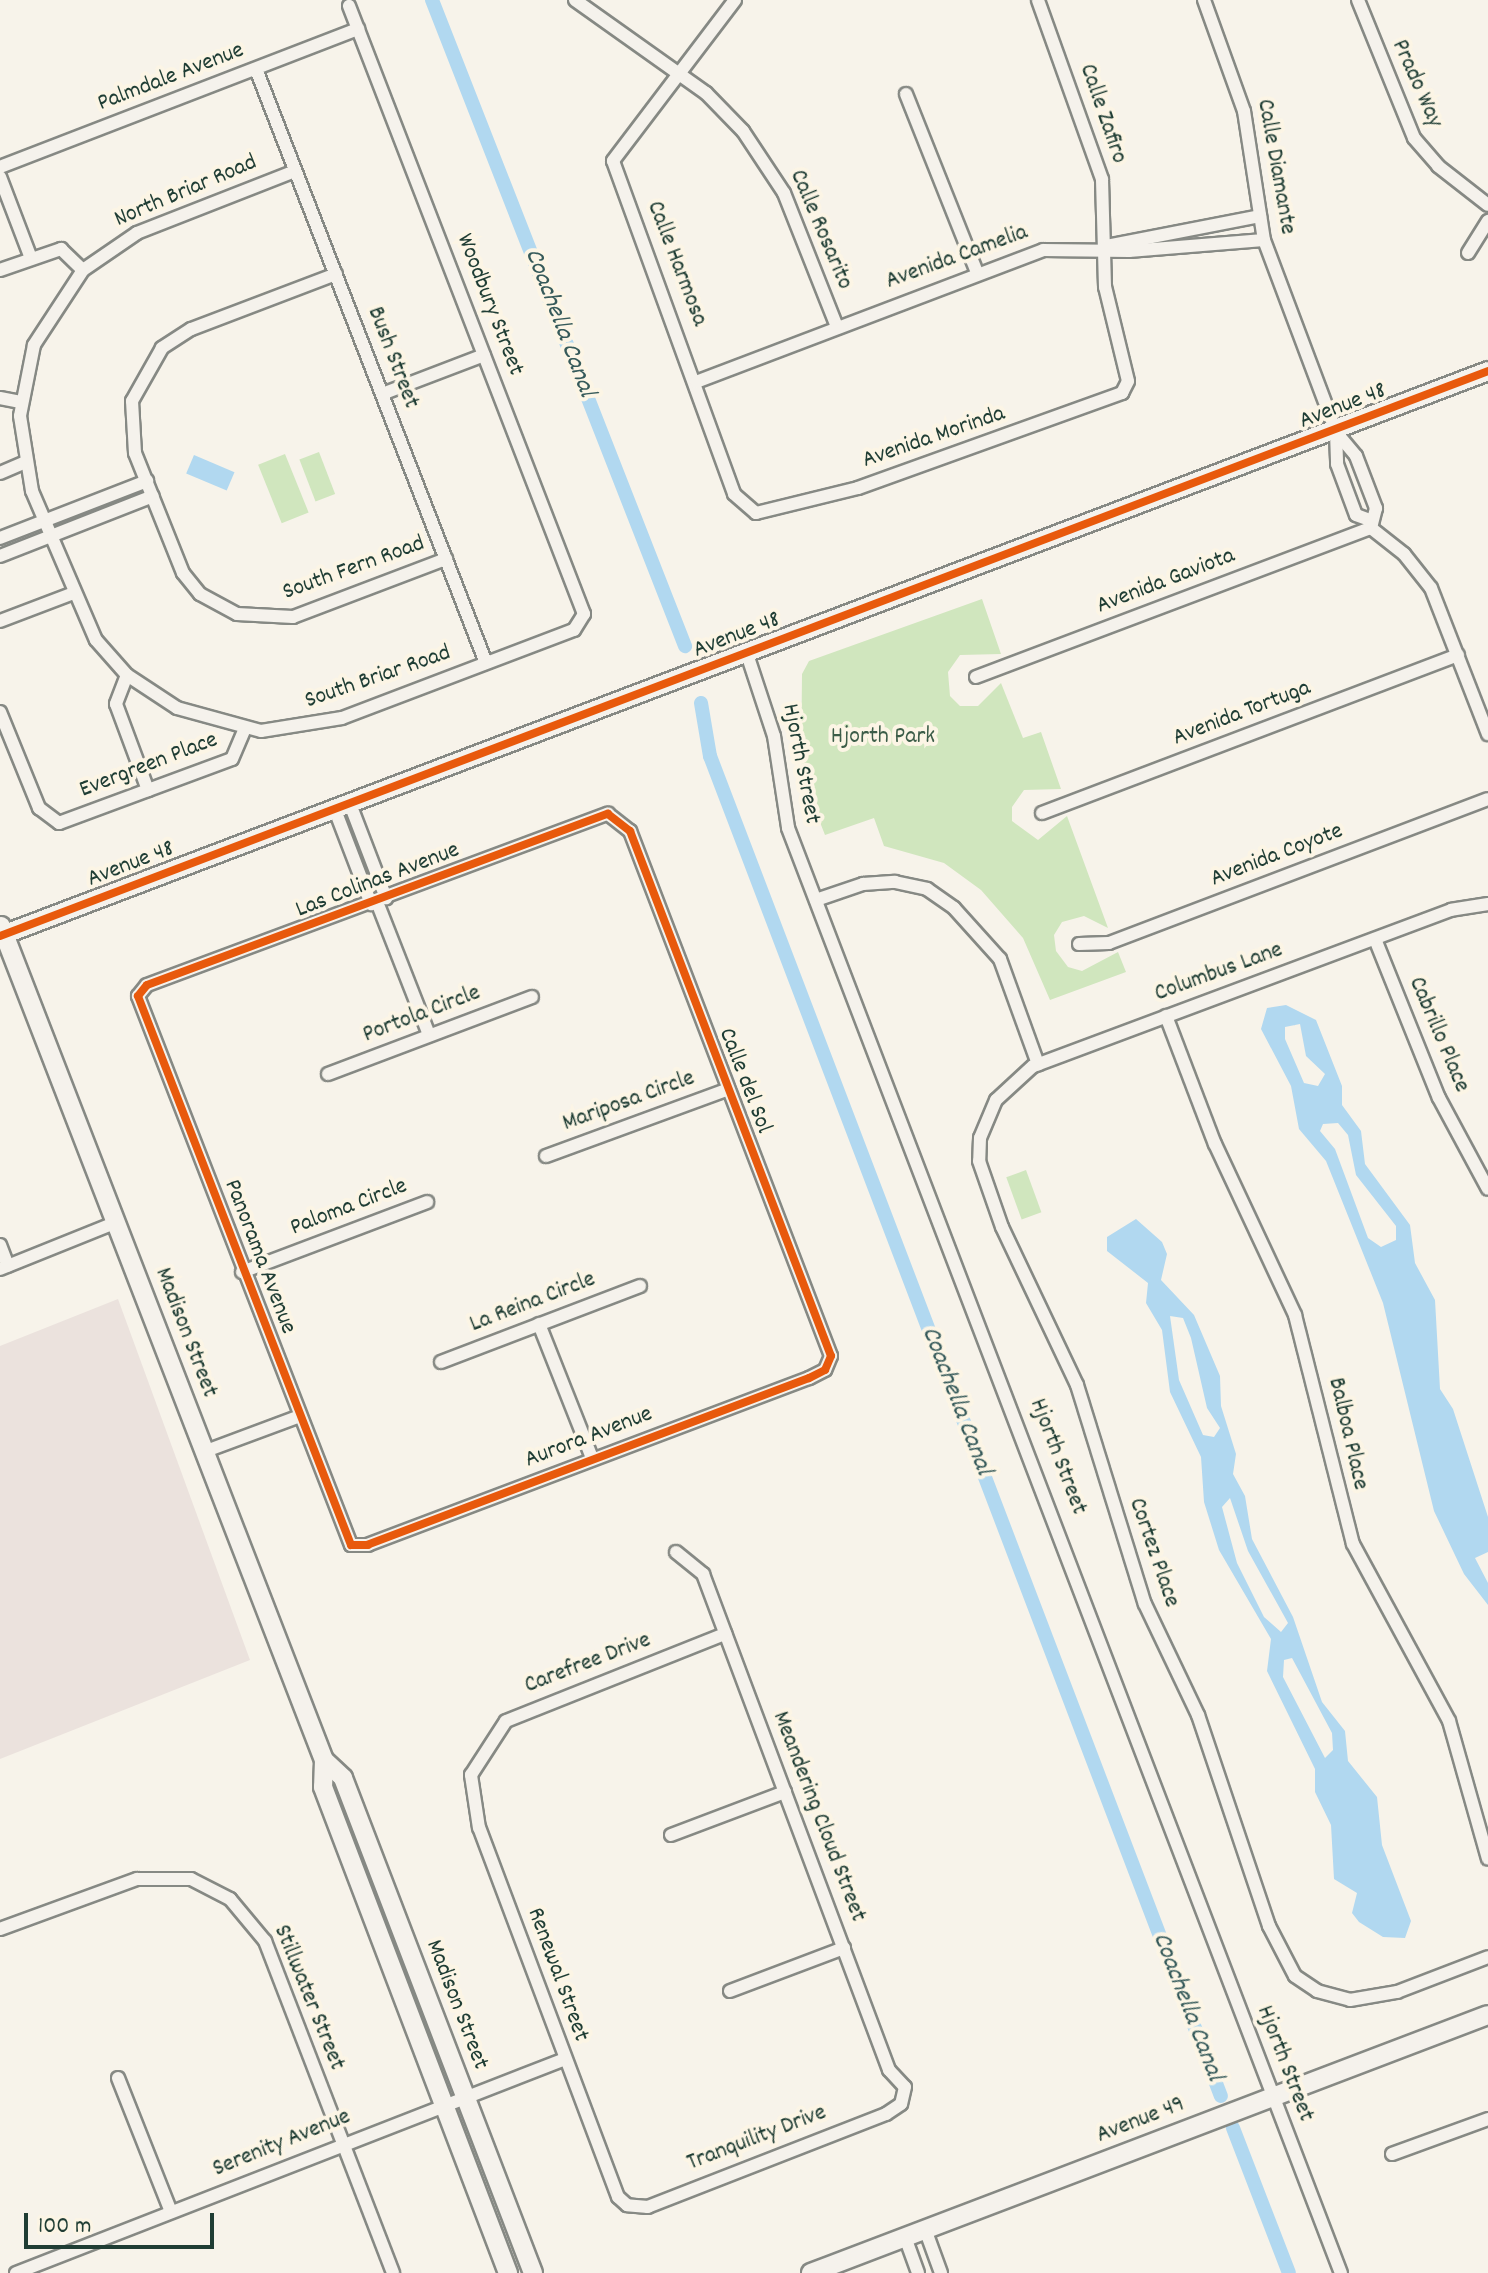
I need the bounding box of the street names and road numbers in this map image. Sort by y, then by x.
street label: Prado Way [1384,36,1448,132]
street label: Palmdale Avenue [94,37,248,119]
street label: Calle Zafiro [1072,61,1132,167]
street label: Calle Diamante [1249,97,1301,237]
street label: North Briar Road [110,149,262,235]
street label: Calle Rosarito [782,166,858,294]
street label: Calle Harmosa [639,197,713,331]
street label: Avenida Camelia [882,219,1032,297]
street label: Woodbury Street [449,230,529,380]
street label: Bush Street [359,303,425,413]
street label: Avenue 48 [1295,377,1391,437]
street label: Avenida Morinda [859,400,1009,476]
street label: South Fern Road [279,530,429,608]
street label: Avenida Gaviota [1093,542,1239,622]
street label: Avenue 48 [689,606,785,666]
street label: South Briar Road [301,640,455,716]
street label: Avenida Tortuga [1169,675,1315,753]
street label: Hjorth Street [774,701,826,827]
street label: Evergreen Place [76,726,222,806]
street label: Avenida Coyote [1207,818,1347,894]
street label: Avenue 48 [83,835,179,895]
street label: Las Colinas Avenue [292,837,464,925]
street label: Columbus Lane [1151,937,1287,1009]
street label: Cabrillo Place [1401,973,1475,1097]
street label: Portola Circle [359,979,485,1051]
street label: Calle del Sol [711,1024,777,1138]
street label: Mariposa Circle [559,1065,699,1139]
street label: Paloma Circle [286,1173,412,1243]
street label: Panorama Avenue [216,1176,302,1338]
street label: Madison Street [147,1264,223,1402]
street label: La Reina Circle [466,1266,600,1340]
street label: Balboa Place [1320,1375,1374,1493]
street label: Hjorth Street [1022,1395,1092,1519]
street label: Aurora Avenue [521,1400,657,1476]
street label: Cortez Place [1121,1495,1185,1611]
street label: Carefree Drive [521,1627,655,1701]
street label: Meandering Cloud Street [765,1708,871,1926]
street label: Renewal Street [520,1904,594,2046]
street label: Stillwater Street [266,1921,350,2075]
street label: Madison Street [418,1936,494,2074]
street label: Hjorth Street [1249,2002,1319,2126]
street label: Avenue 49 [1093,2091,1189,2151]
street label: Tranquility Drive [683,2099,831,2179]
street label: Serenity Avenue [209,2103,355,2185]

